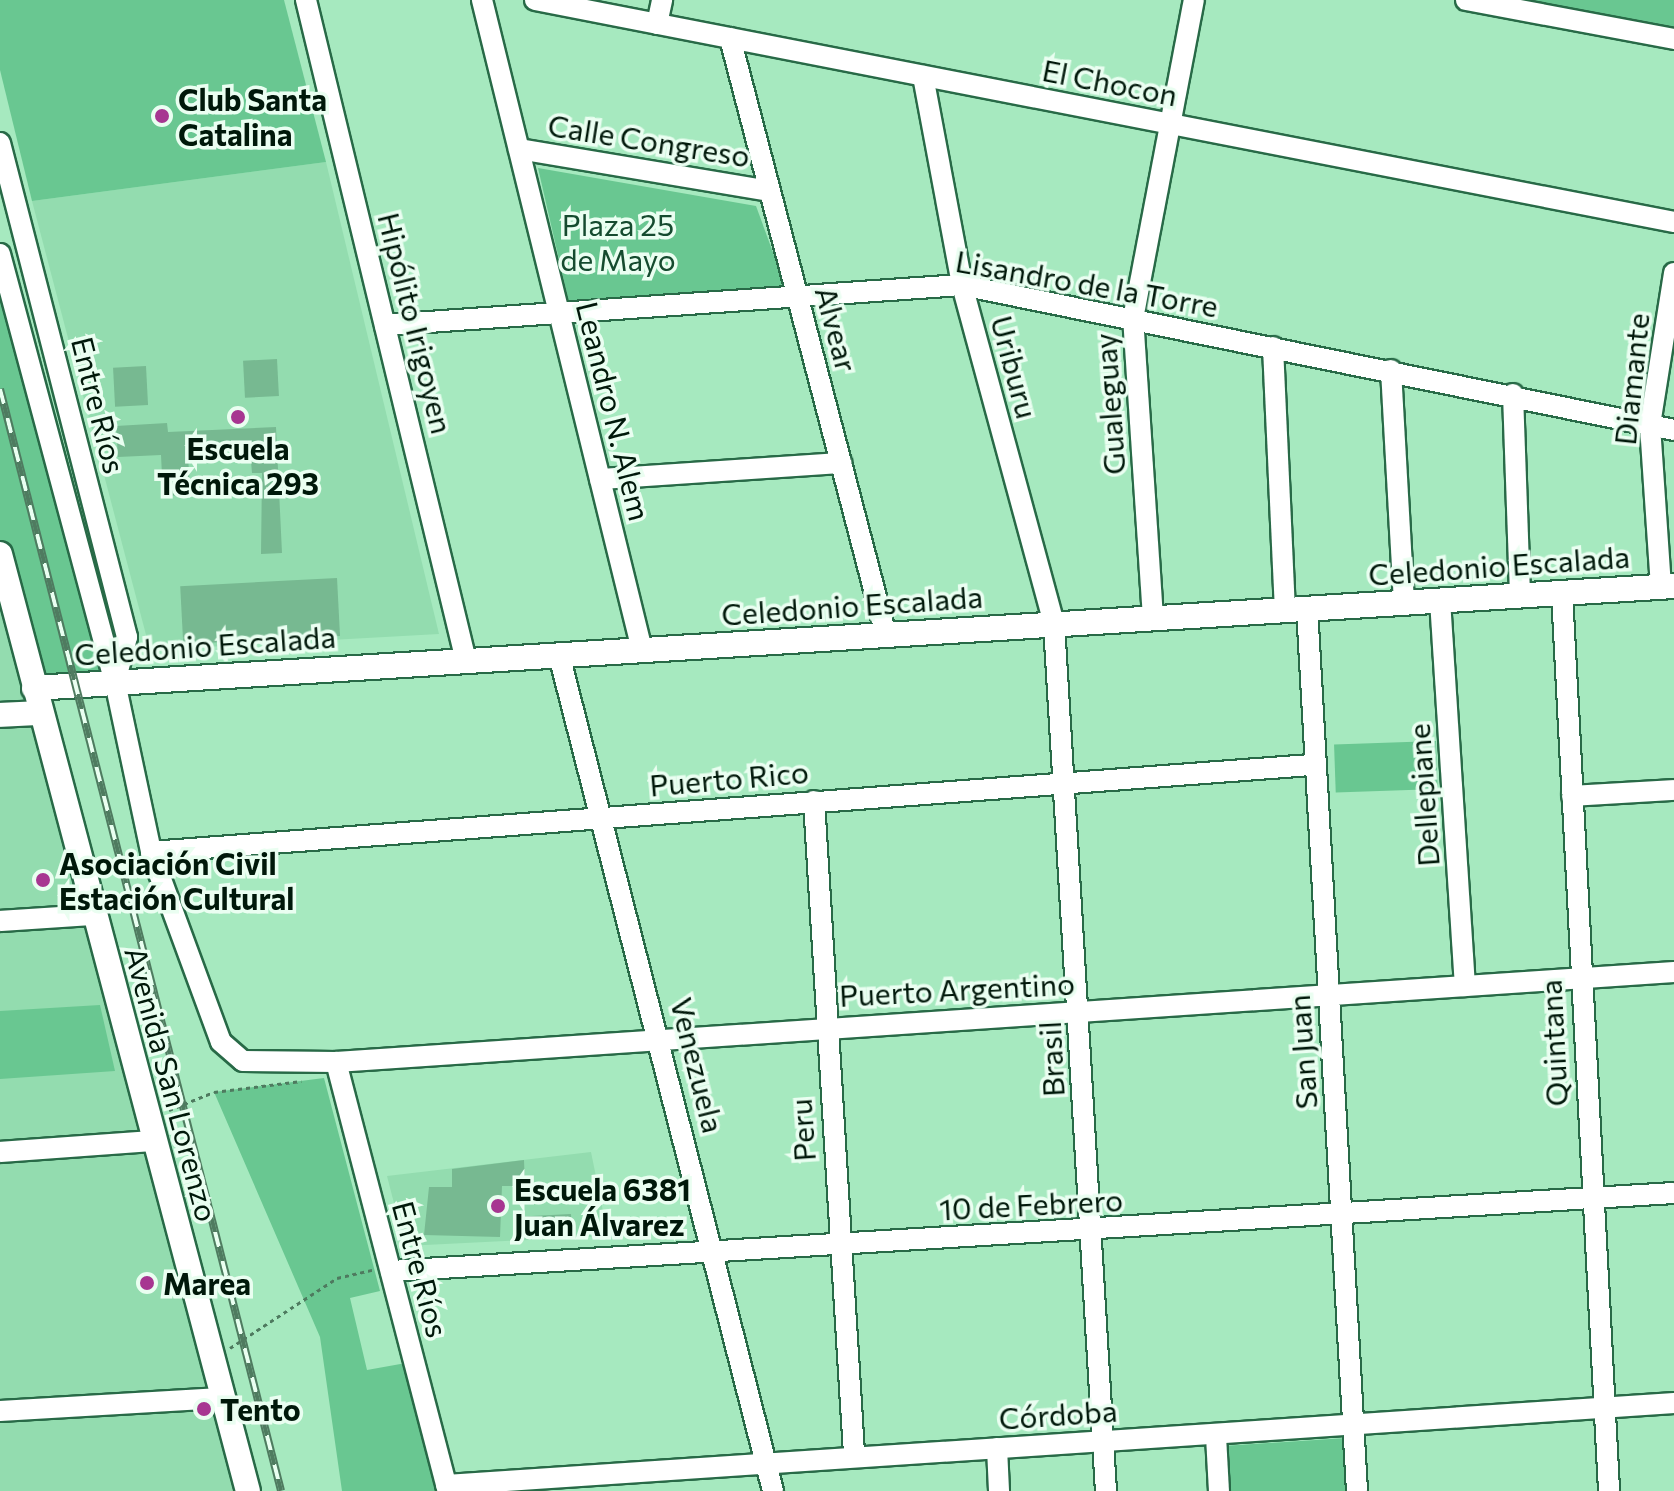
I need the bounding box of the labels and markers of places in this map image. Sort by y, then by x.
place label: Club Santa Catalina [178,81,327,152]
marker: Club Santa Catalina [153,107,171,125]
marker: Escuela Técnica 293 [229,408,247,426]
place label: Escuela Técnica 293 [157,430,319,500]
place label: Asociación Civil Estación Cultural [59,845,295,916]
marker: Asociación Civil Estación Cultural [34,871,52,889]
place label: Escuela 6381 Juan Álvarez [514,1171,691,1242]
marker: Escuela 6381 Juan Álvarez [489,1197,507,1215]
place label: Marea [163,1265,251,1301]
marker: Marea [138,1274,156,1292]
place label: Tento [220,1391,301,1427]
marker: Tento [195,1400,213,1418]

